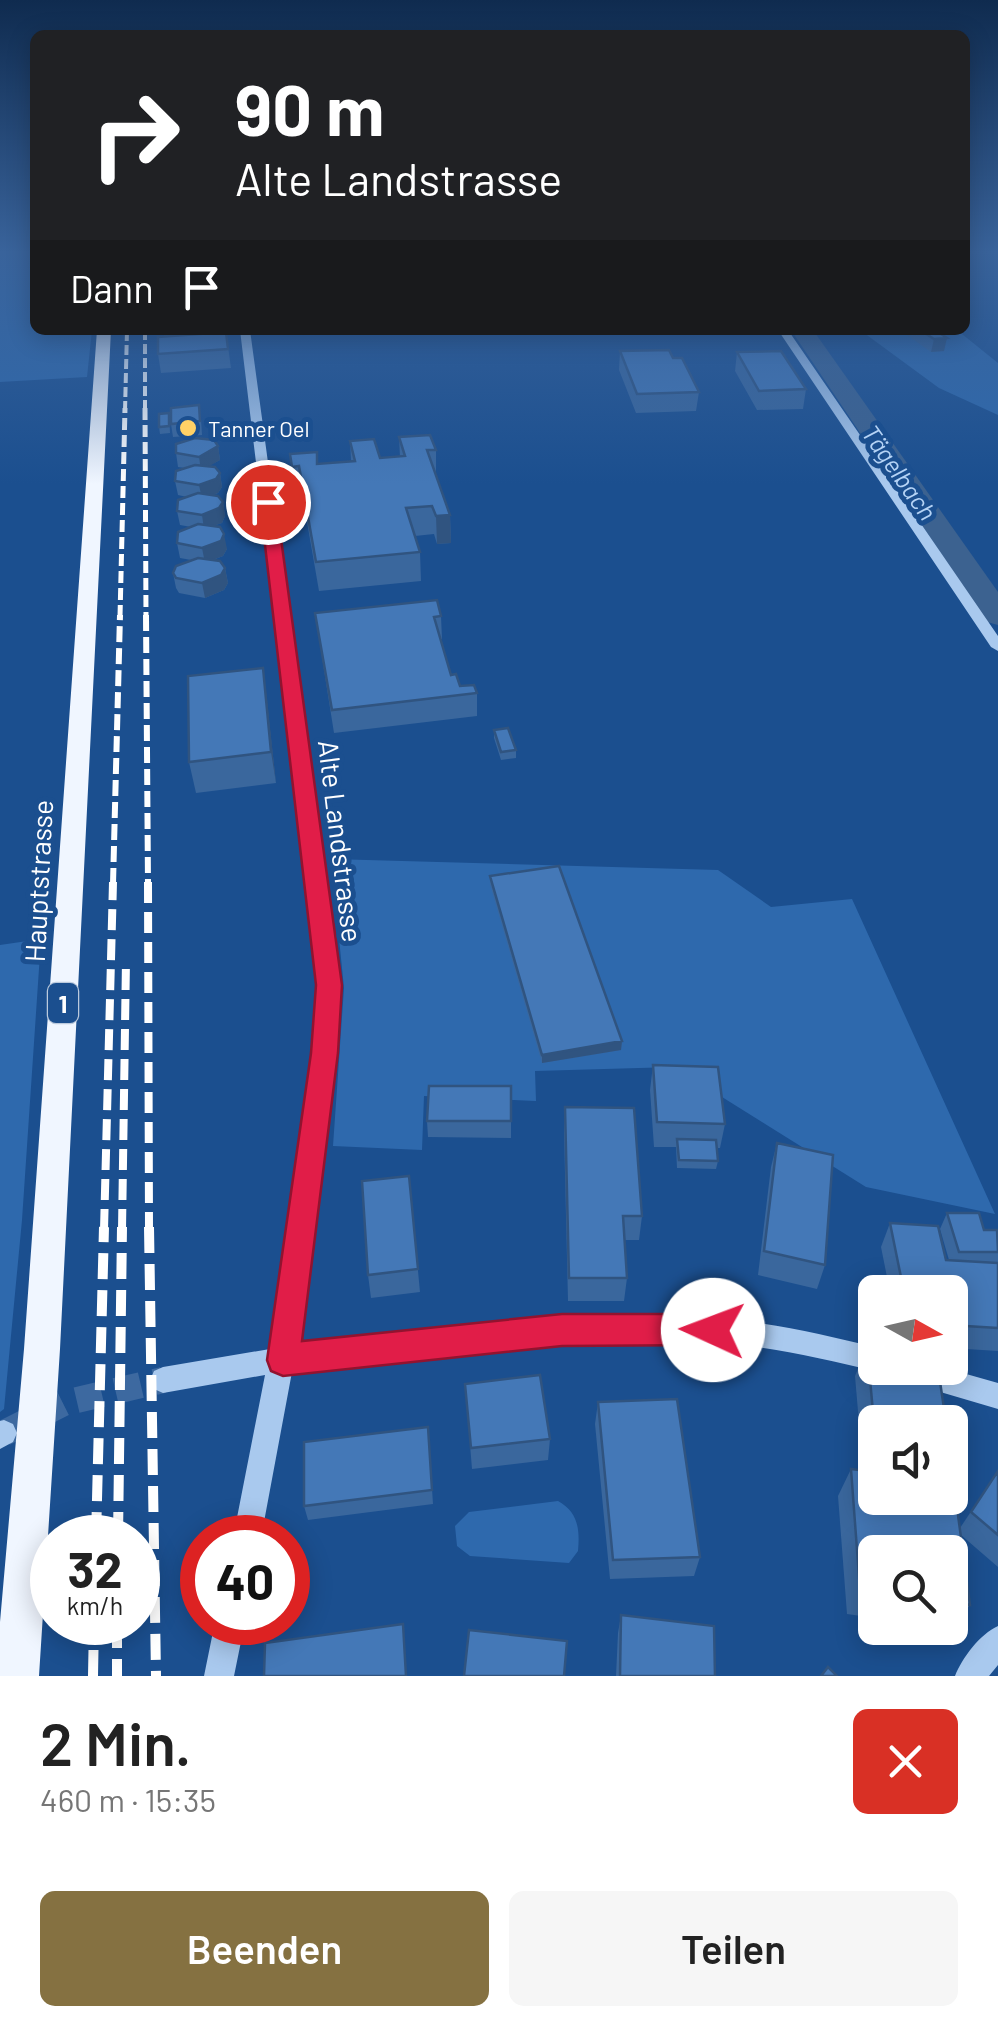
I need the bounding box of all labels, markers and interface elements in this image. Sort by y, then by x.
text: 90 m [235,66,385,150]
icon: right [70,70,200,200]
text: Alte Landstrasse [235,151,562,205]
icon: arrive [174,260,229,315]
text: Dann [70,265,154,311]
place label: Tanner Oel [208,415,310,441]
marker: Tanner Oel [177,417,199,439]
water label: Tägelbach [856,419,944,525]
pin [226,460,311,545]
icon: arrive [241,475,296,530]
street label: Alte Landstrasse [312,738,370,944]
street label: Hauptstrasse [17,799,59,963]
road number: 1 [48,983,78,1023]
north arrow [858,1275,968,1385]
map controls [858,1275,968,1645]
position arrow [661,1278,765,1382]
button: sound [858,1405,968,1515]
speed limit sign: 40 [180,1515,310,1645]
button: search [858,1535,968,1645]
text: 32 [67,1538,122,1598]
text: km/h [67,1590,123,1620]
text: 2 Min. [40,1706,192,1778]
button: close [853,1709,958,1814]
text: 460 m · 15:35 [40,1780,216,1818]
button: Beenden [40,1891,489,2006]
button: Teilen [509,1891,958,2006]

